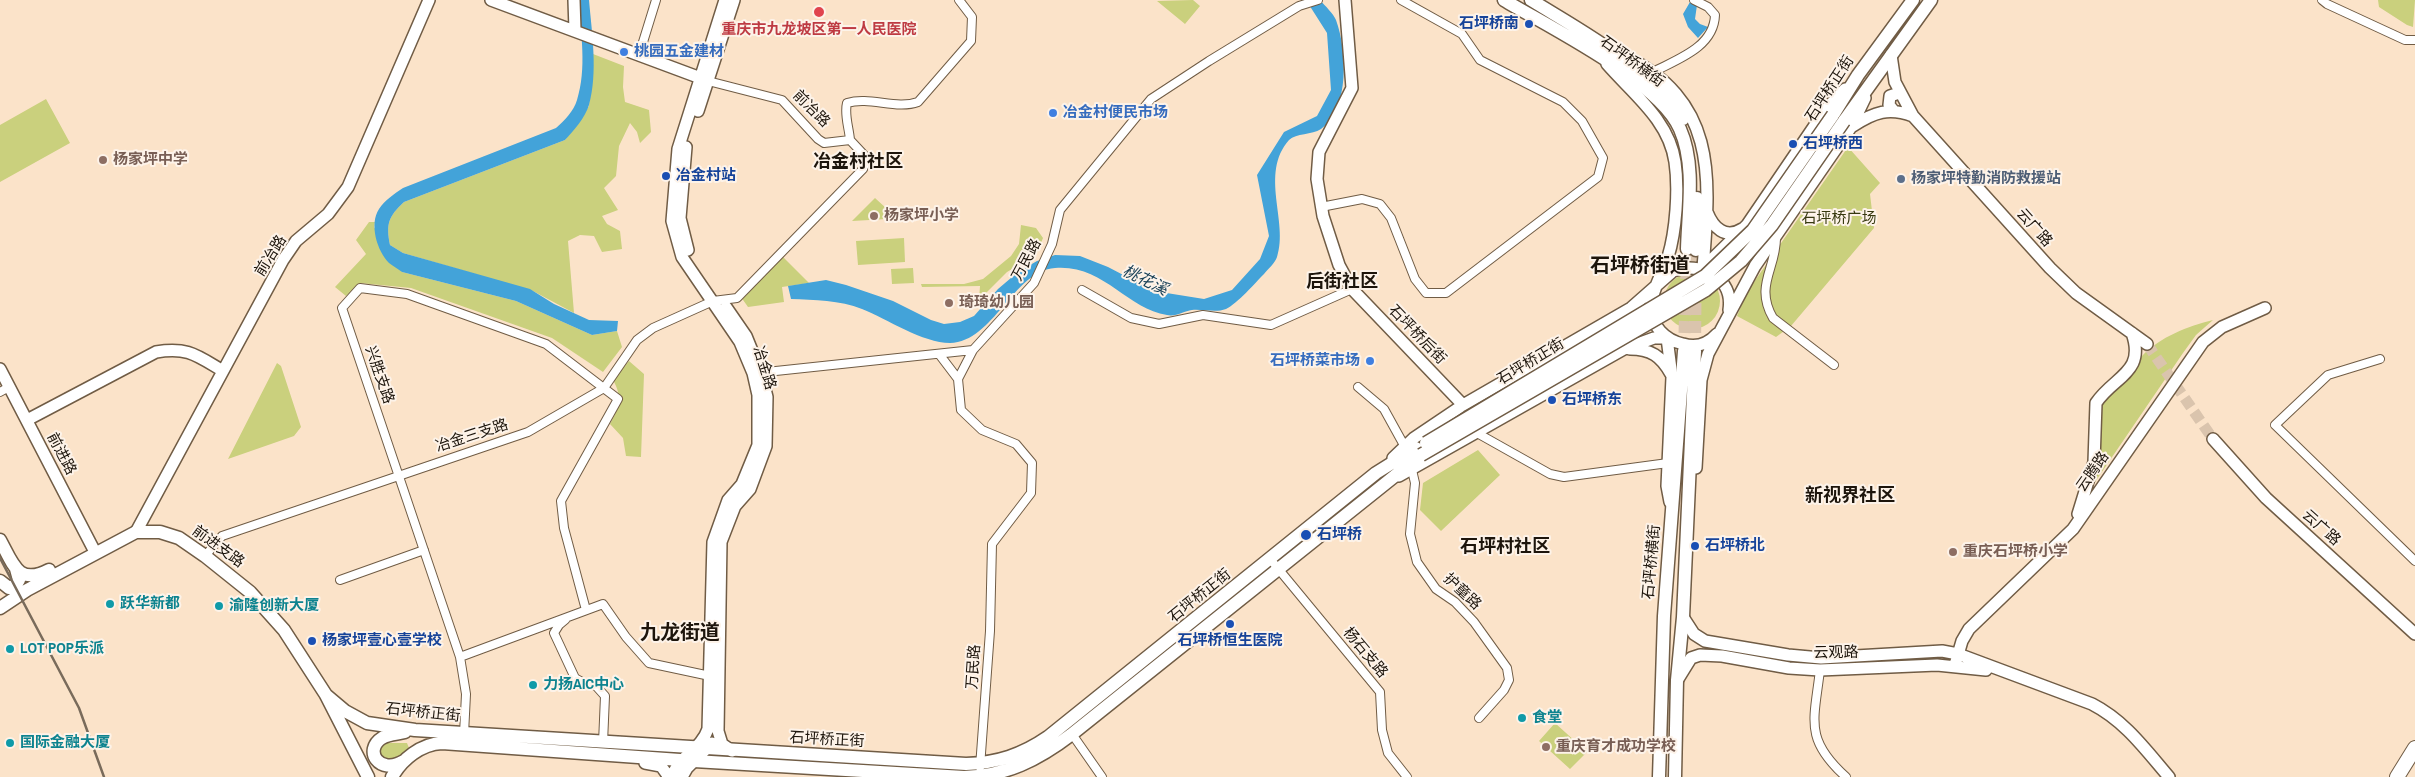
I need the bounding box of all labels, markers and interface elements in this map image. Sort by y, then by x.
marker: 重庆市九龙坡区第一人民医院 [812,5,826,19]
place label: 石坪桥南 [1459,15,1519,33]
marker: 石坪桥南 [1523,18,1535,30]
place label: 重庆市九龙坡区第一人民医院 [722,21,916,39]
street label: 石坪桥横街 [1596,33,1668,91]
place label: 桃园五金建材 [634,43,724,61]
marker: 桃园五金建材 [618,46,630,58]
street label: 石坪桥正街 [1802,53,1858,125]
street label: 前冶路 [789,87,833,131]
place label: 冶金村便民市场 [1063,104,1168,122]
marker: 冶金村便民市场 [1047,107,1059,119]
place label: 石坪桥西 [1803,135,1863,153]
marker: 石坪桥西 [1787,138,1799,150]
place label: 杨家坪中学 [113,151,188,169]
district label: 冶金村社区 [813,151,903,173]
marker: 杨家坪中学 [97,154,109,166]
place label: 冶金村站 [676,167,736,185]
marker: 冶金村站 [660,170,672,182]
place label: 杨家坪特勤消防救援站 [1911,170,2061,188]
marker: 杨家坪特勤消防救援站 [1895,173,1907,185]
street label: 云广路 [2012,205,2056,251]
place label: 杨家坪小学 [884,207,959,225]
marker: 杨家坪小学 [868,210,880,222]
park label: 石坪桥广场 [1802,210,1876,228]
street label: 前冶路 [251,232,291,280]
street label: 万民路 [1008,236,1046,284]
district label: 石坪桥街道 [1590,255,1690,279]
water label: 桃花溪 [1119,262,1171,300]
district label: 后街社区 [1306,271,1378,293]
place label: 琦琦幼儿园 [959,294,1034,312]
marker: 琦琦幼儿园 [943,297,955,309]
street label: 石坪桥后街 [1384,302,1450,368]
street label: 石坪桥正街 [1494,335,1568,389]
street label: 兴胜支路 [361,344,397,406]
street label: 冶金路 [749,344,779,392]
place label: 石坪桥菜市场 [1270,352,1360,370]
marker: 石坪桥菜市场 [1364,355,1376,367]
place label: 石坪桥东 [1562,391,1622,409]
marker: 石坪桥东 [1546,394,1558,406]
street label: 冶金三支路 [434,416,510,456]
street label: 前进路 [42,430,80,478]
street label: 云腾路 [2073,448,2113,496]
district label: 新视界社区 [1805,485,1895,507]
street label: 云广路 [2298,506,2344,550]
street label: 前进支路 [188,522,248,572]
street label: 石坪桥横街 [1640,524,1664,600]
place label: 石坪桥 [1317,526,1362,544]
marker: 石坪桥 [1299,528,1313,542]
district label: 石坪村社区 [1460,536,1550,558]
place label: 石坪桥北 [1705,537,1765,555]
marker: 石坪桥北 [1689,540,1701,552]
place label: 重庆石坪桥小学 [1963,543,2068,561]
marker: 重庆石坪桥小学 [1947,546,1959,558]
street label: 石坪桥正街 [1165,565,1235,627]
street label: 护童路 [1439,570,1485,614]
place label: 跃华新都 [120,595,180,613]
place label: 渝隆创新大厦 [229,597,319,615]
marker: 跃华新都 [104,598,116,610]
marker: 渝隆创新大厦 [213,600,225,612]
marker: 石坪桥恒生医院 [1224,618,1236,630]
district label: 九龙街道 [640,622,720,646]
street label: 杨石支路 [1339,624,1391,682]
place label: 杨家坪壹心壹学校 [322,632,442,650]
place label: 石坪桥恒生医院 [1178,632,1282,650]
marker: 杨家坪壹心壹学校 [306,635,318,647]
place label: LOT POP乐派 [20,640,104,658]
marker: LOT POP乐派 [4,643,16,655]
street label: 万民路 [963,644,985,690]
street label: 云观路 [1813,644,1859,662]
place label: 力扬AIC中心 [543,676,624,694]
marker: 力扬AIC中心 [527,679,539,691]
street label: 石坪桥正街 [385,700,461,726]
place label: 食堂 [1532,709,1562,727]
marker: 食堂 [1516,712,1528,724]
street label: 石坪桥正街 [789,729,865,751]
place label: 国际金融大厦 [20,734,110,752]
marker: 国际金融大厦 [4,737,16,749]
place label: 重庆育才成功学校 [1556,738,1676,756]
marker: 重庆育才成功学校 [1540,741,1552,753]

